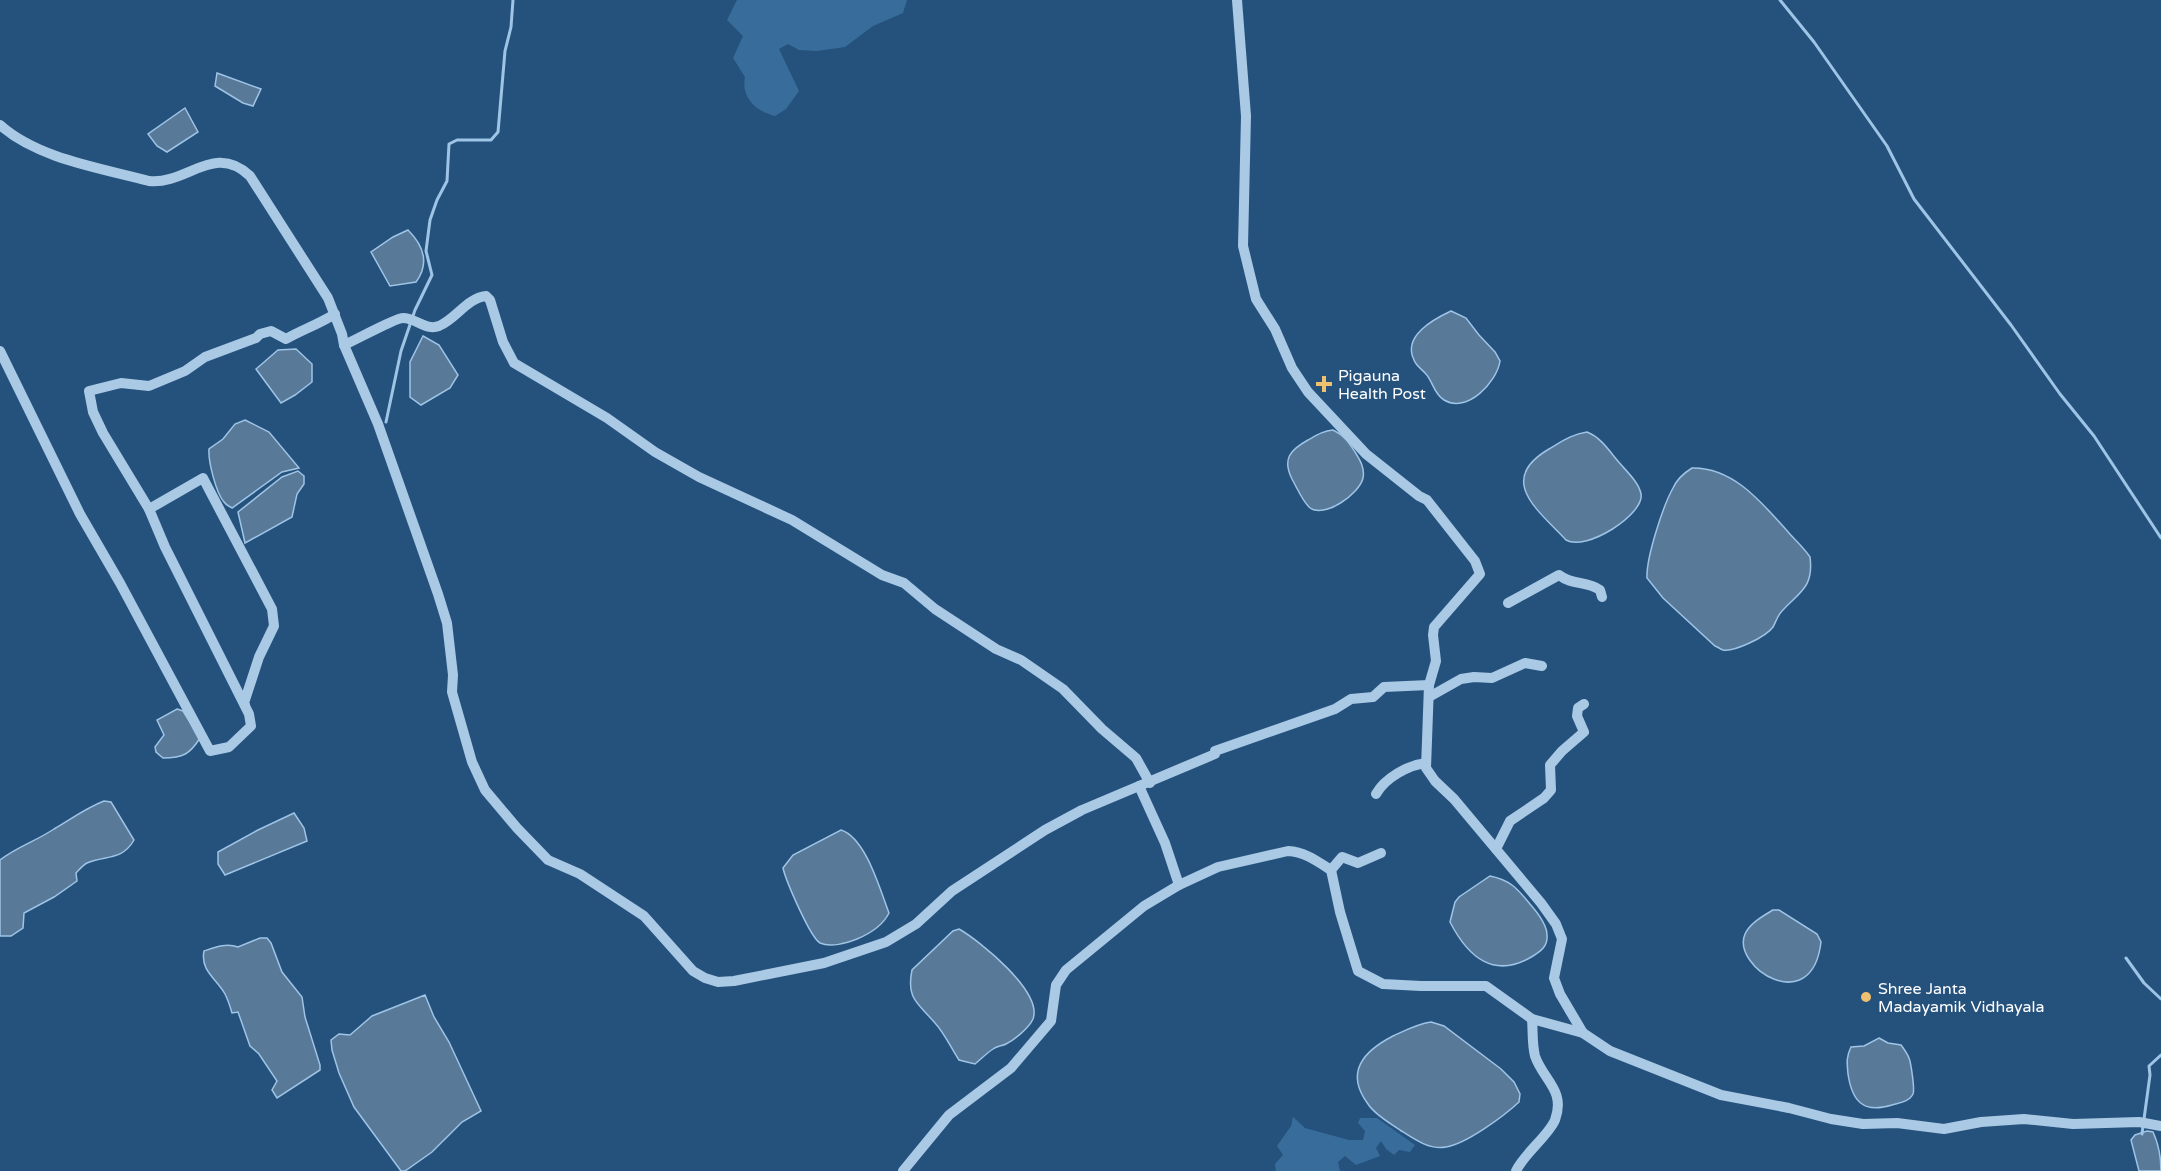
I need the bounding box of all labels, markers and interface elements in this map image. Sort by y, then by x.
place label: Pigauna Health Post [1338,366,1426,404]
marker: Pigauna Health Post [1315,375,1333,393]
place label: Shree Janta Madayamik Vidhayala [1878,979,2045,1017]
marker: Shree Janta Madayamik Vidhayala [1859,990,1873,1004]

